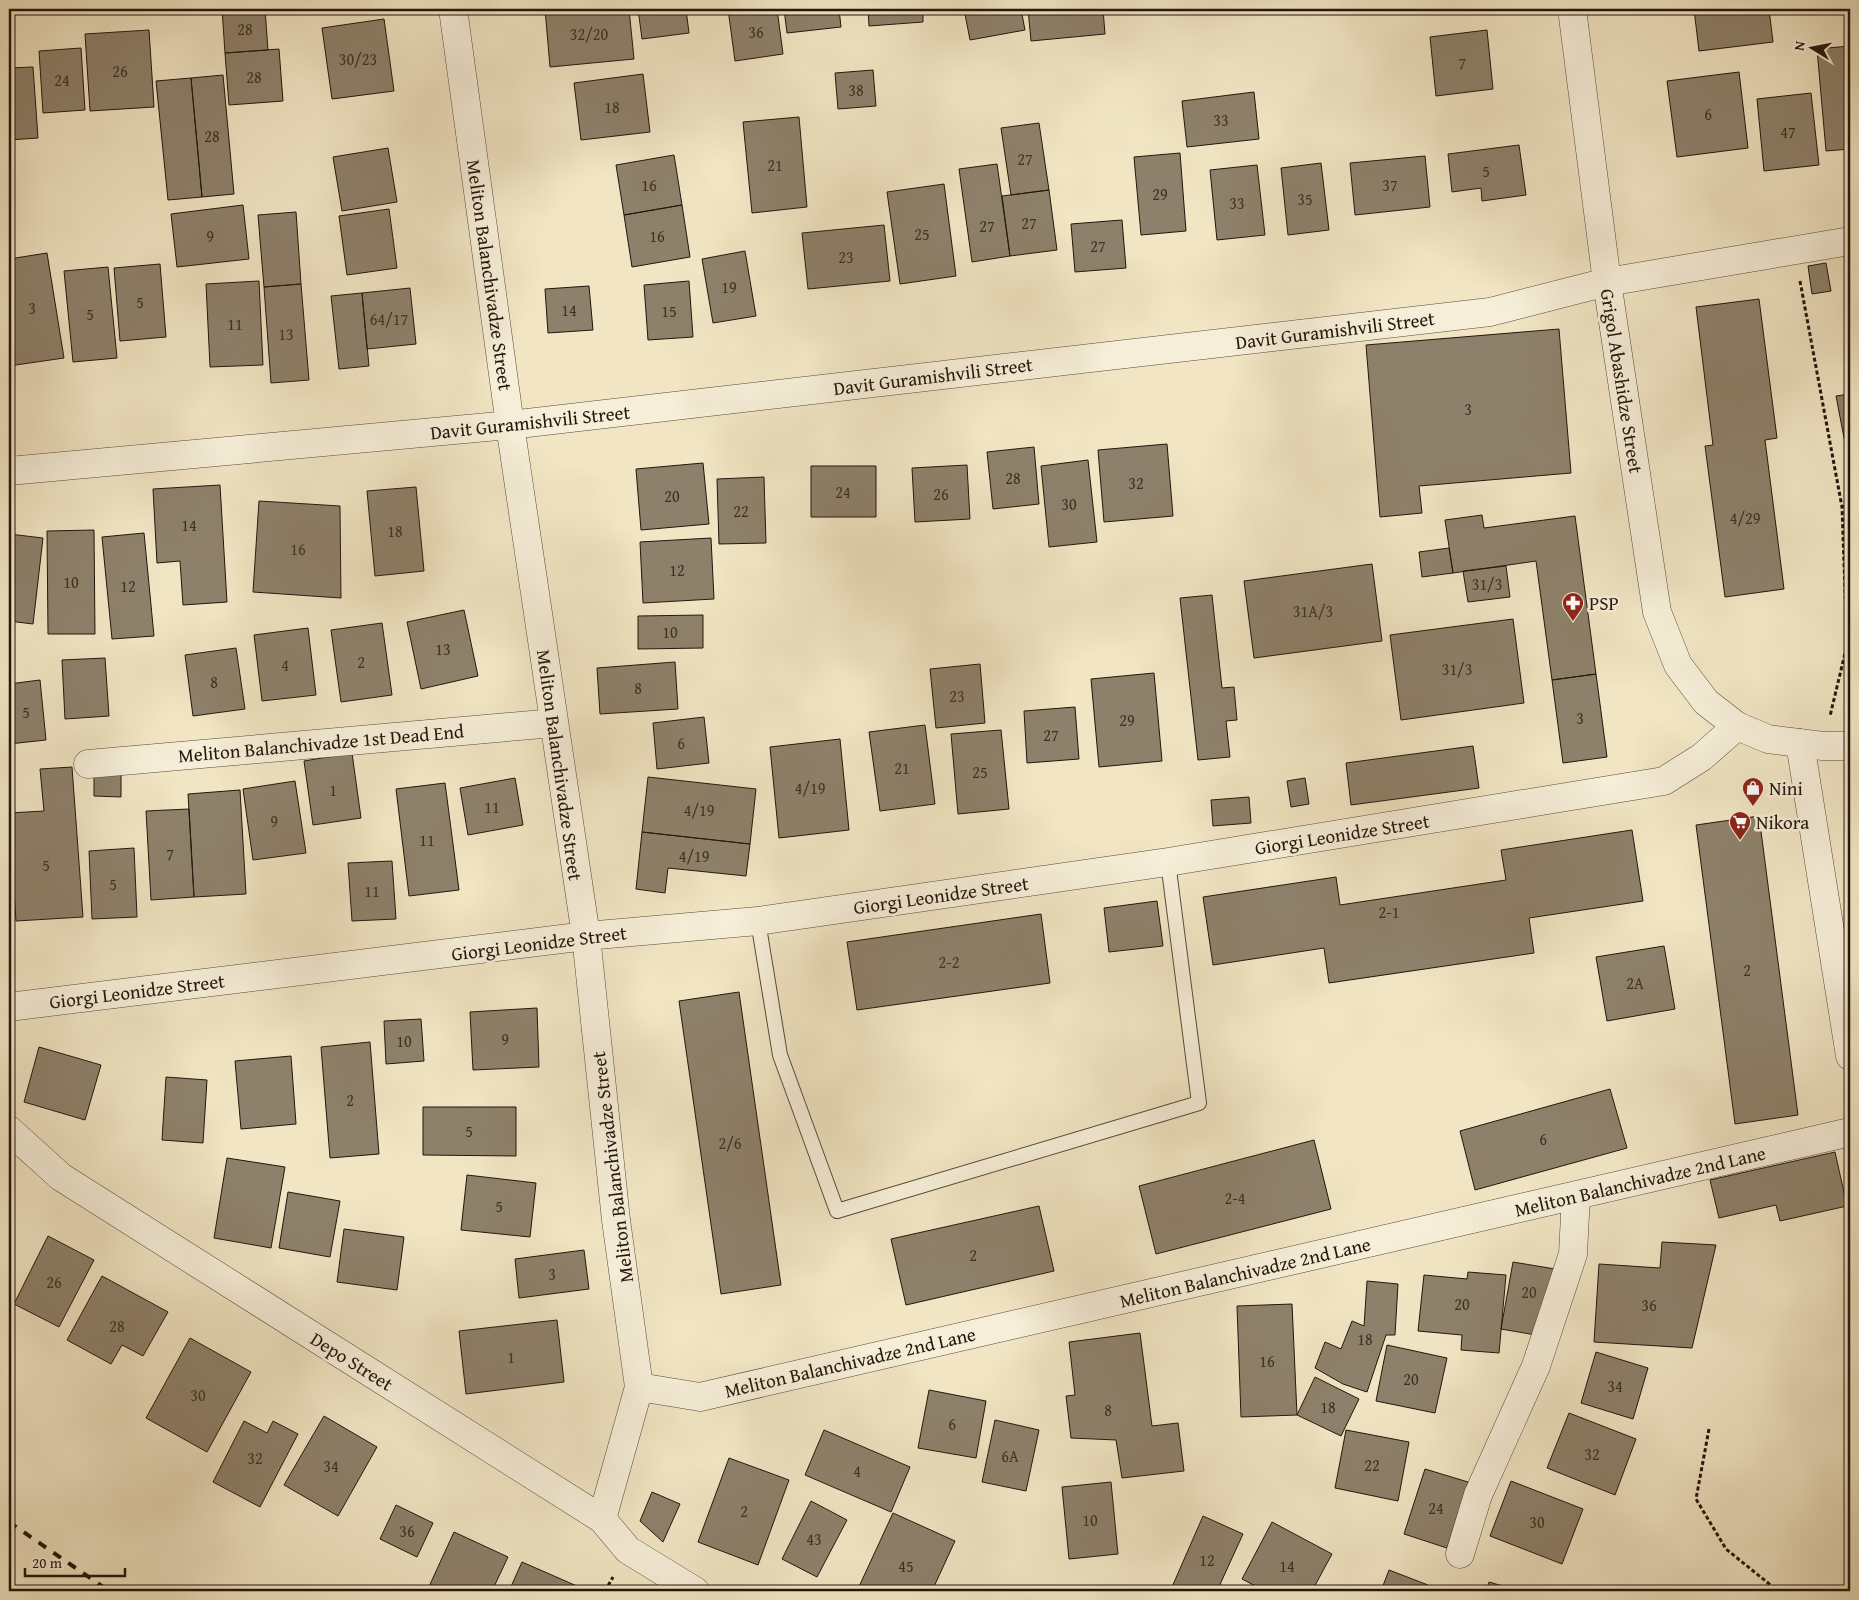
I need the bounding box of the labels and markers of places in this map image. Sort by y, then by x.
place label: PSP [1589,589,1619,617]
pharmacy icon: PSP [1561,591,1585,622]
place label: Nini [1769,774,1803,802]
shop icon: Nini [1741,776,1765,807]
place label: Nikora [1756,808,1809,836]
supermarket icon: Nikora [1728,810,1752,841]

